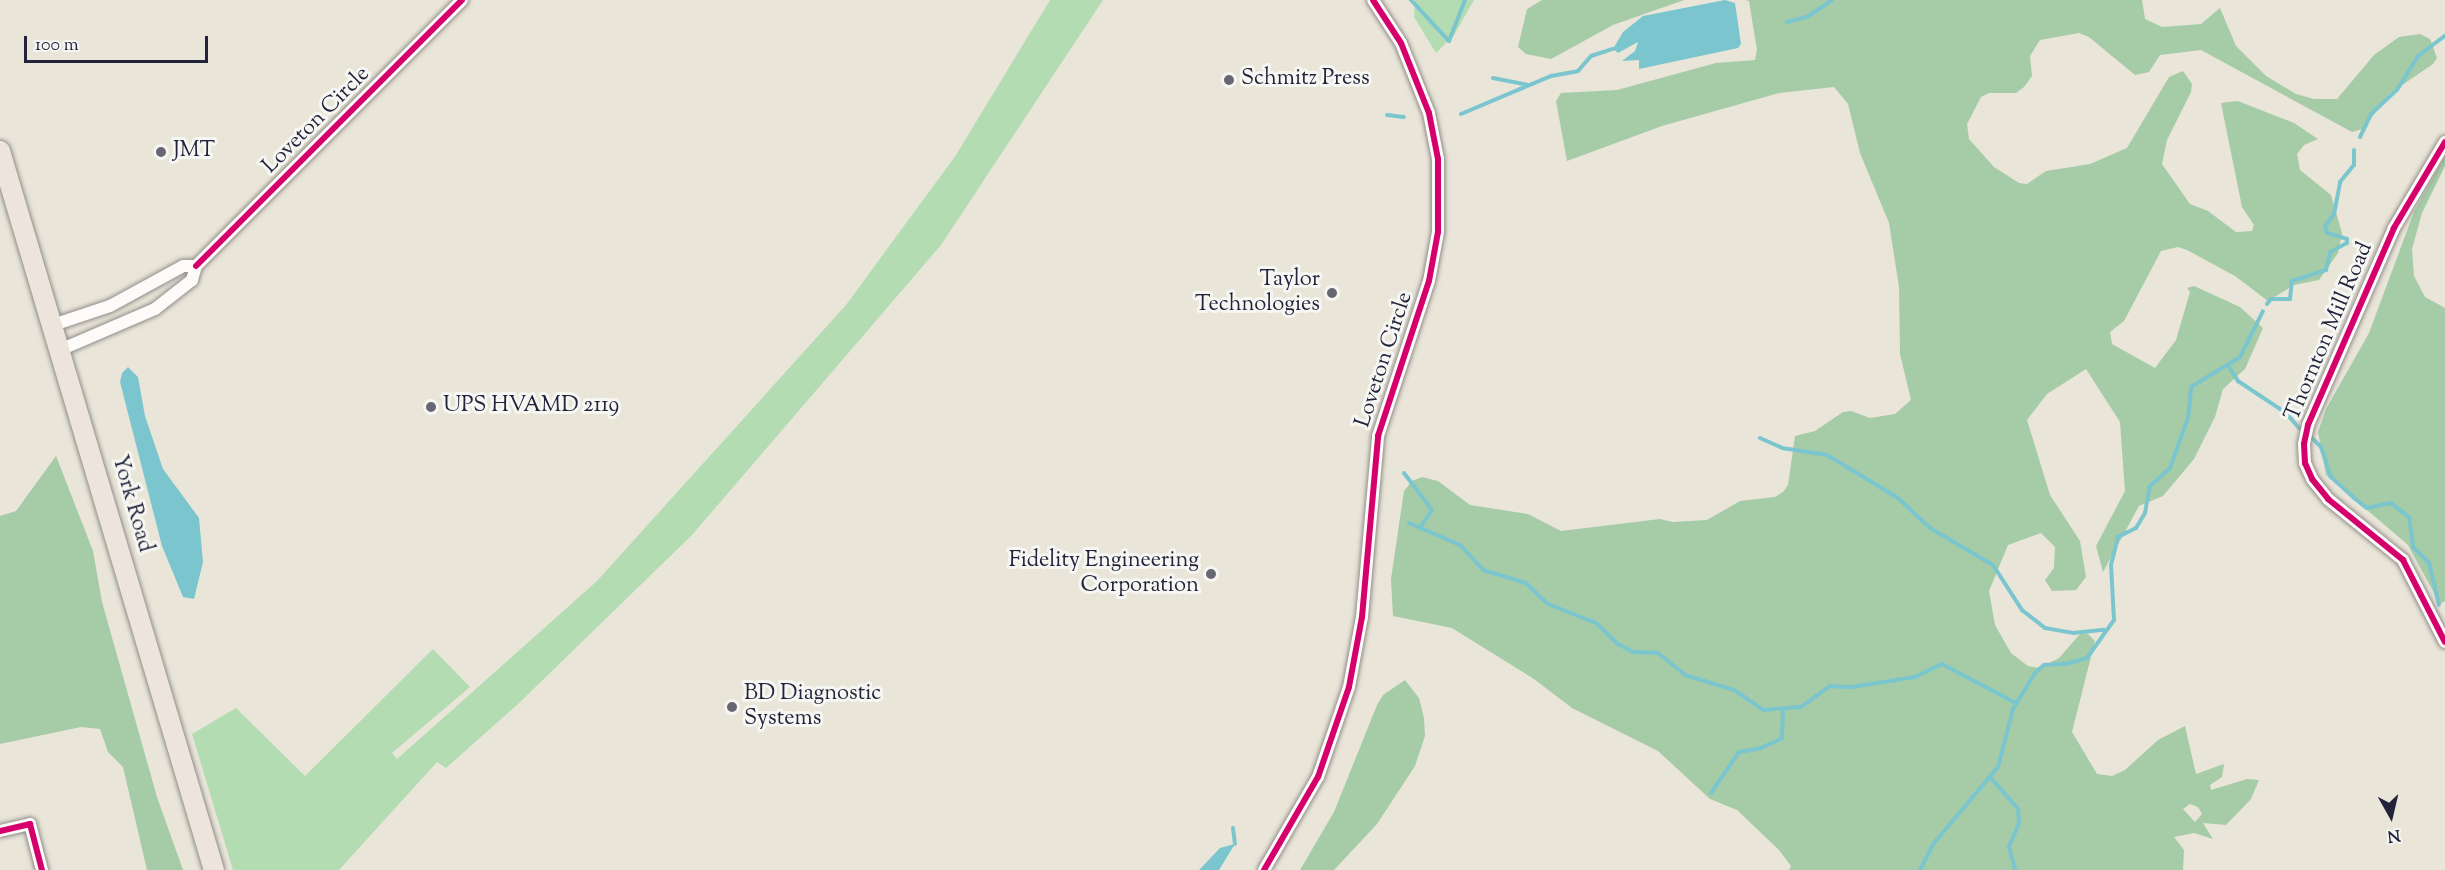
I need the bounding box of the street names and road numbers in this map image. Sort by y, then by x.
street label: Loveton Circle [258,62,376,180]
street label: Thornton Mill Road [2280,239,2380,425]
street label: Loveton Circle [1351,289,1419,431]
street label: York Road [105,452,157,556]

